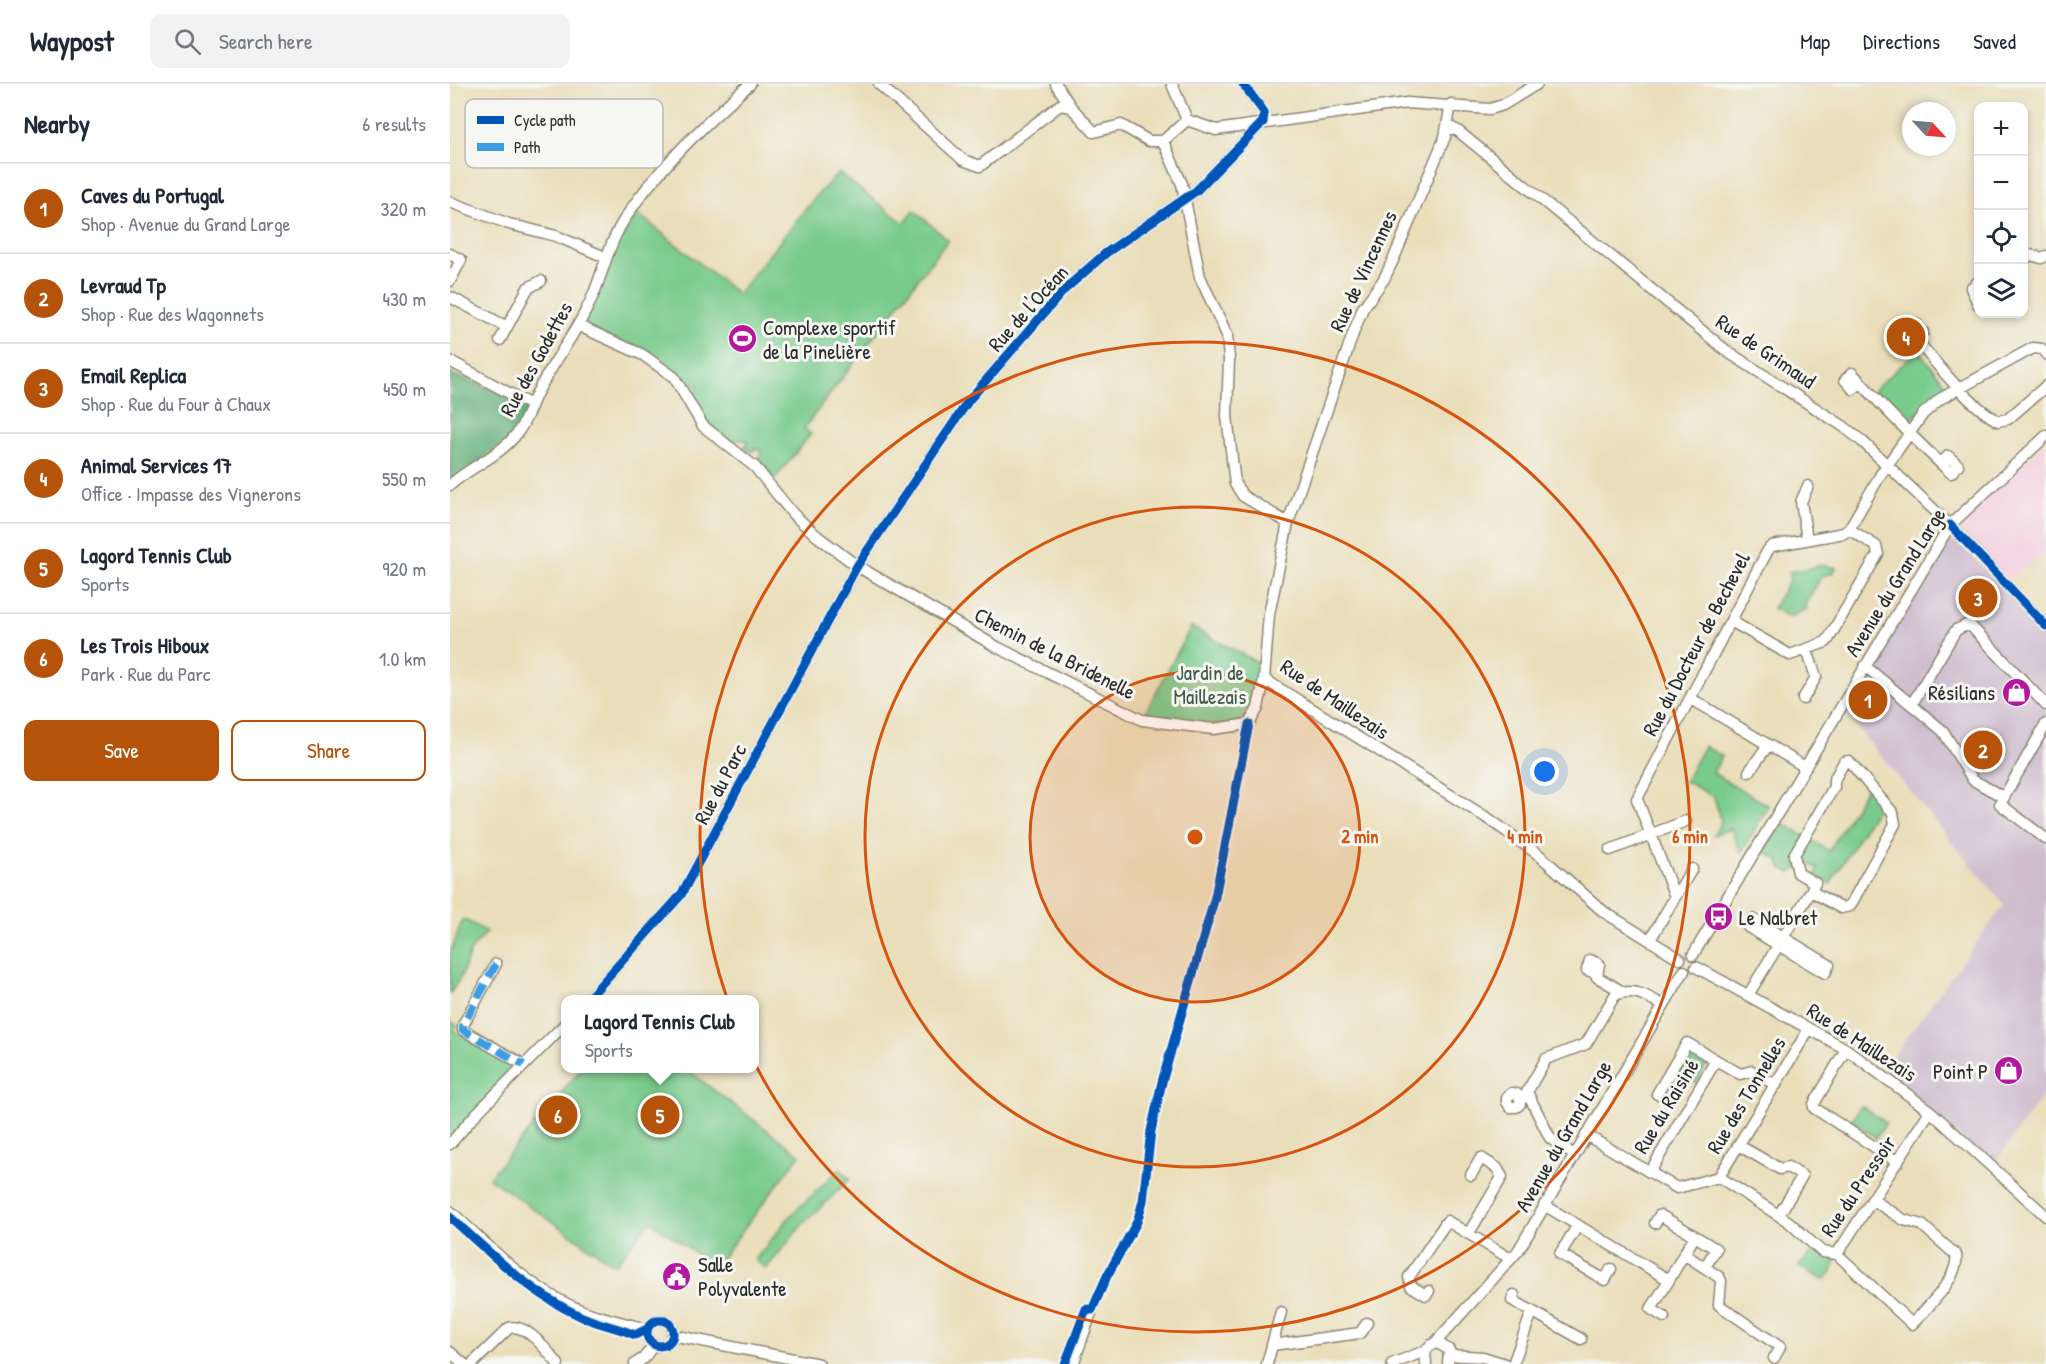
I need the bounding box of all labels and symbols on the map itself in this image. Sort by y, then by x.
legend [465,99,663,168]
north arrow [1902,102,1956,156]
text: Cycle path [514,109,576,131]
text: Path [514,136,540,158]
street label: Rue de Vincennes [1322,206,1404,336]
street label: Rue de l'Océan [981,258,1075,358]
street label: Rue des Godettes [493,297,579,421]
street label: Rue de Grimaud [1710,307,1822,395]
place label: Complexe sportif de la Pinelière [763,313,896,366]
pin: 4 [1886,314,1926,360]
sports icon: Complexe sportif de la Pinelière [726,323,758,355]
street label: Avenue du Grand Large [1838,502,1952,662]
street label: Rue du Docteur de Bechevel [1635,547,1757,741]
pin: 3 [1958,576,1997,620]
street label: Chemin de la Bridenelle [969,600,1141,706]
street label: Rue de Maillezais [1275,652,1395,746]
park label: Jardin de Maillezais [1174,658,1246,711]
shop icon: Résilians [2000,676,2032,708]
pin: 1 [1848,678,1888,722]
place label: Résilians [1928,678,1995,707]
pin: 2 [1964,728,2002,772]
street label: Rue du Parc [687,738,754,829]
your location [1530,757,1559,786]
text: 2 min [1342,824,1378,849]
text: 4 min [1507,824,1543,849]
text: 6 min [1672,824,1708,849]
centre of rings [1185,827,1205,847]
bus stop icon: Le Nalbret [1702,901,1734,933]
place label: Le Nalbret [1739,903,1818,932]
street label: Rue de Maillezais [1802,996,1922,1088]
street label: Rue des Tonnelles [1700,1031,1792,1159]
street label: Rue du Raisiné [1626,1053,1706,1159]
street label: Avenue du Grand Large [1508,1055,1618,1217]
shop icon: Point P [1993,1055,2025,1087]
place label: Point P [1933,1057,1988,1086]
pin: 6 [538,1092,578,1138]
pin: 5 [640,1092,680,1138]
street label: Rue du Pressoir [1813,1130,1903,1242]
place label: Salle Polyvalente [698,1250,787,1303]
public building icon: Salle Polyvalente [661,1260,693,1292]

